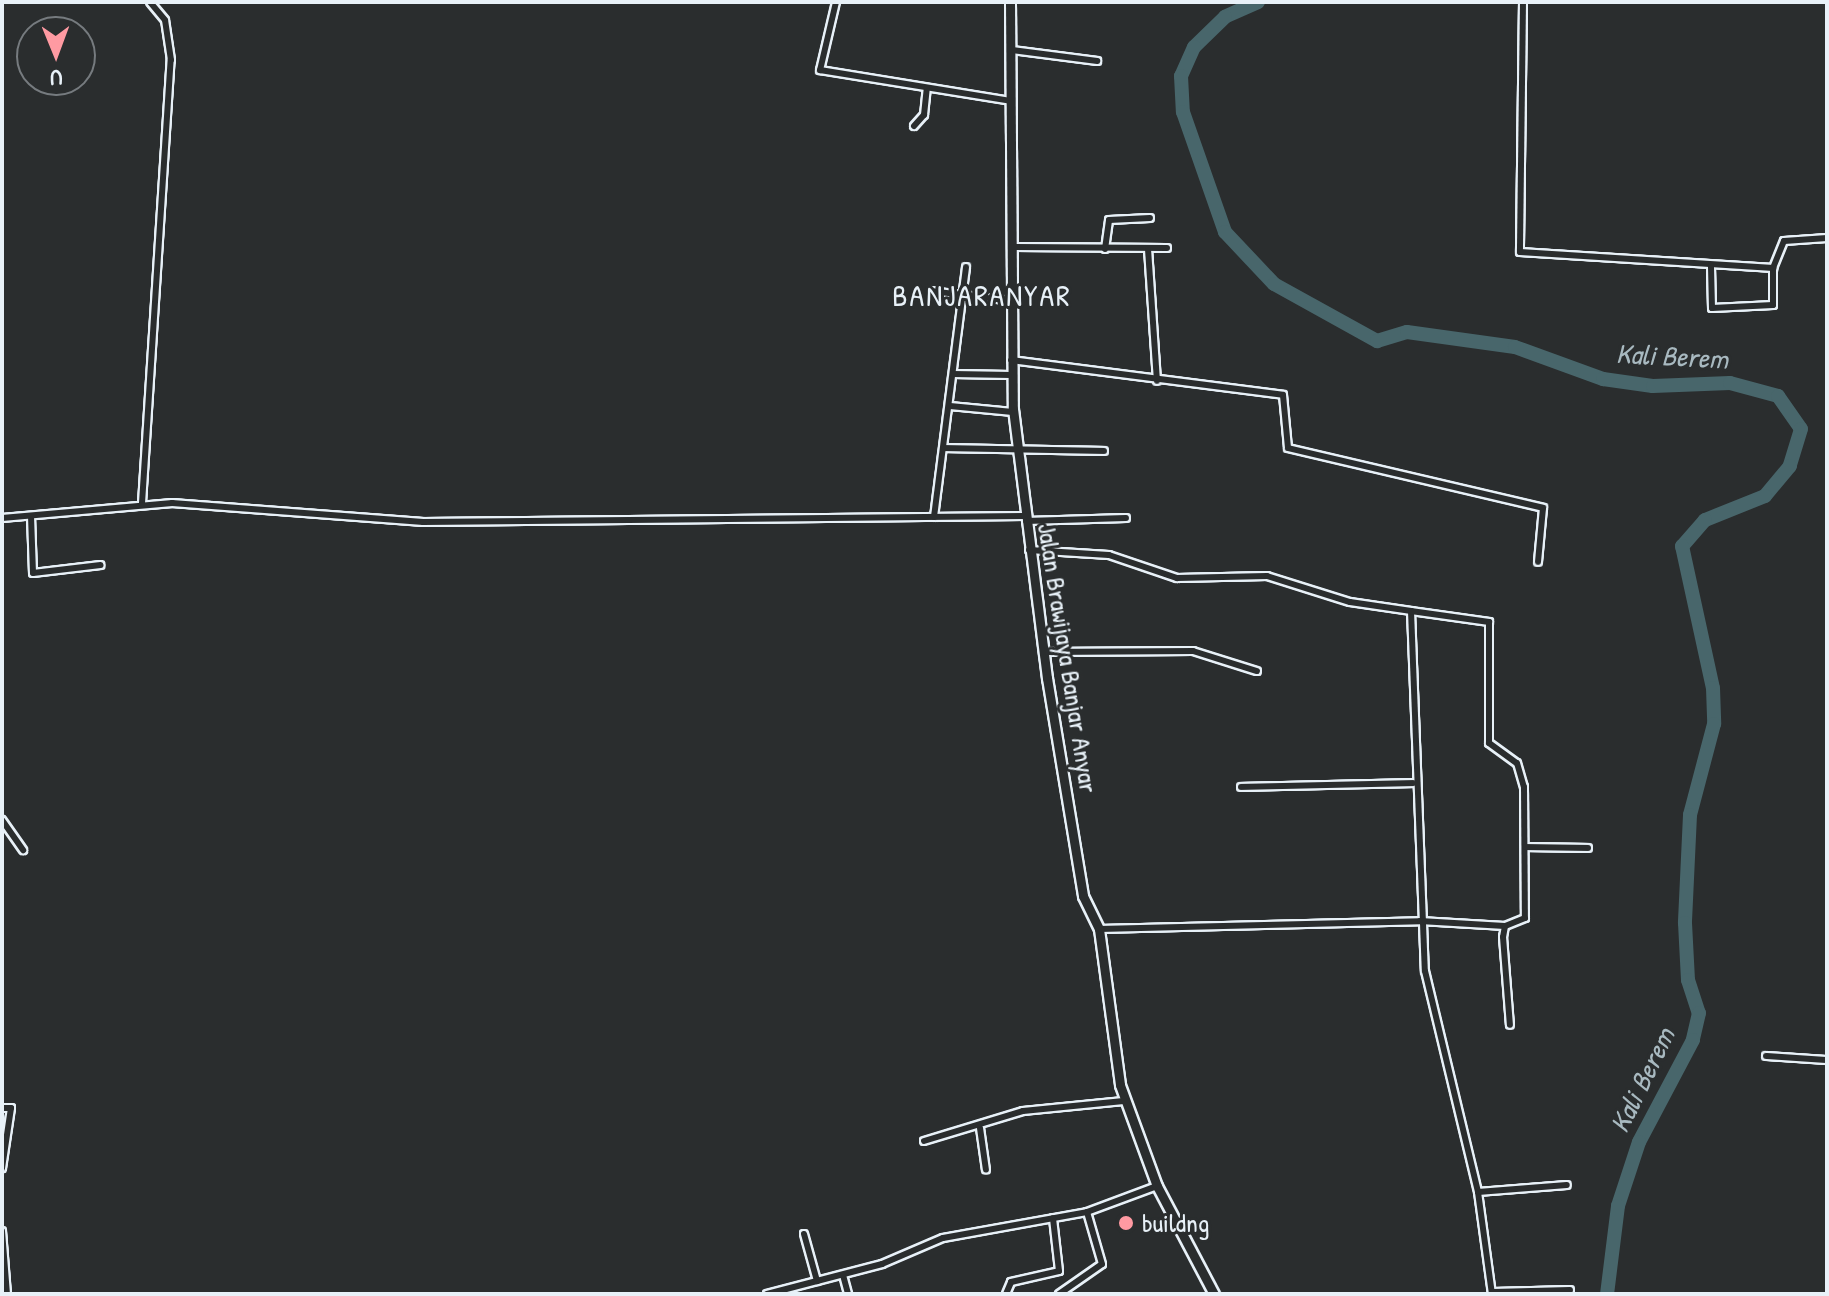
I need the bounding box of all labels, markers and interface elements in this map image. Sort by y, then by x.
north arrow [16,16,96,96]
text: U [50,63,63,93]
district label: BANJARANYAR [892,277,1072,313]
water label: Kali Berem [1615,336,1729,376]
street label: Jalan Brawijaya Banjar Anyar [1031,521,1105,795]
water label: Kali Berem [1602,1022,1682,1138]
place label: buildng [1142,1207,1209,1239]
marker: buildng [1117,1214,1135,1232]

